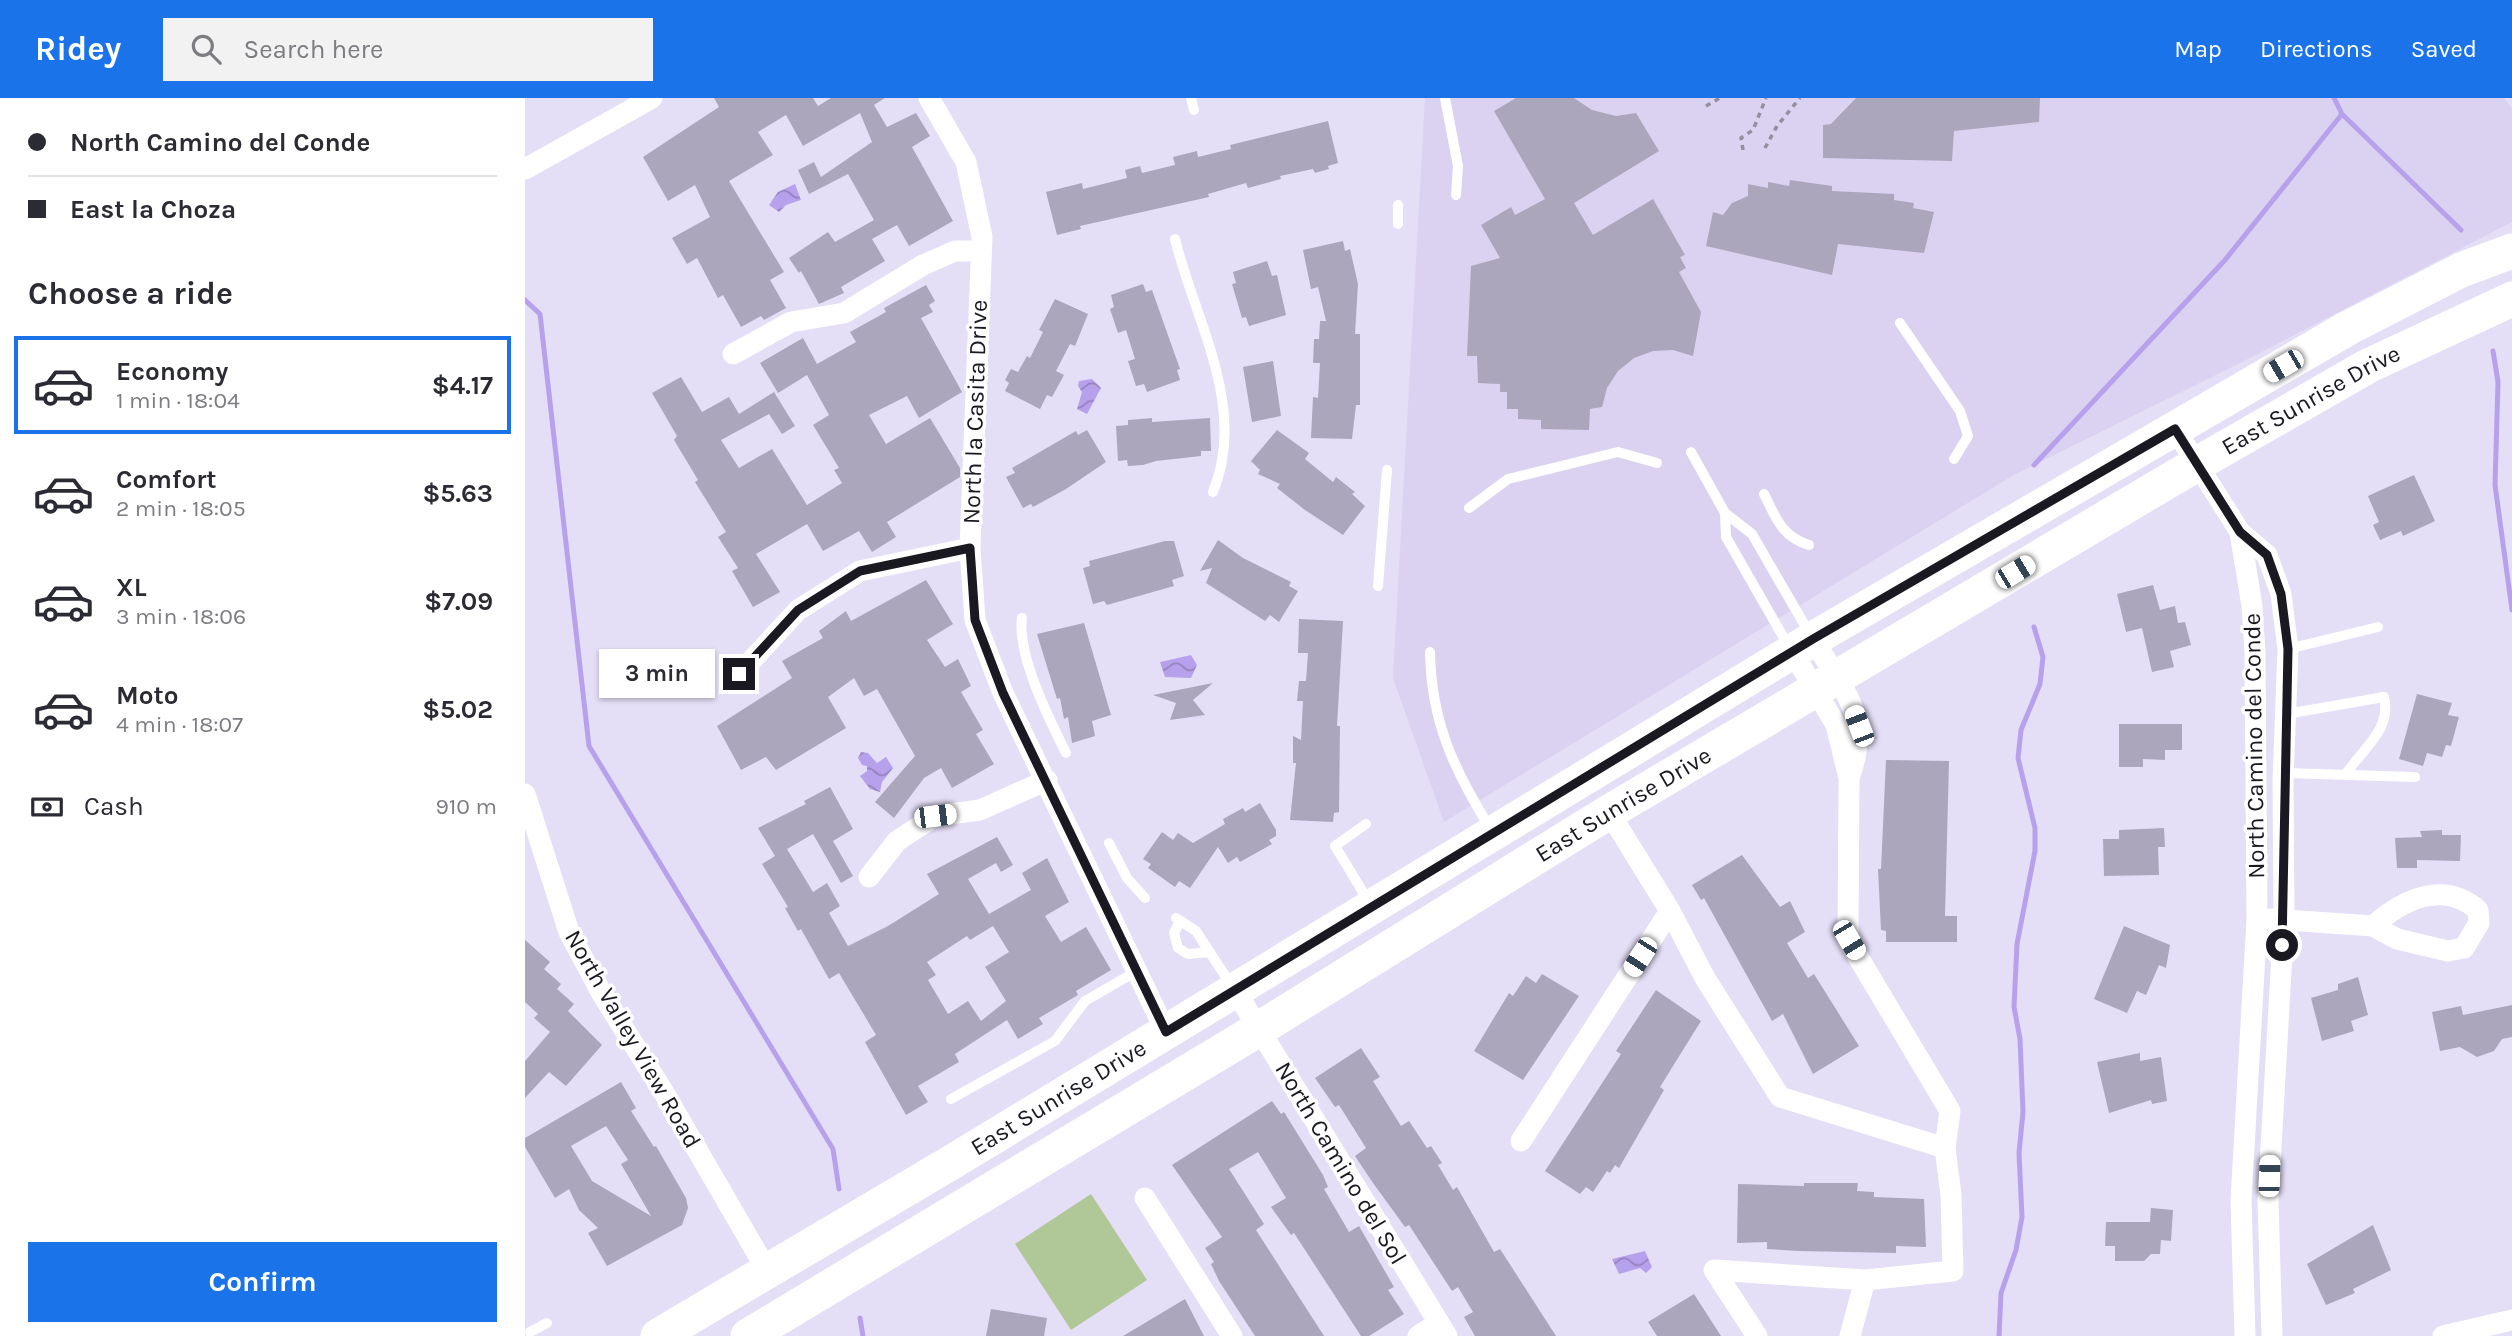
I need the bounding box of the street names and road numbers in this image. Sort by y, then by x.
street label: North la Casita Drive [957,299,993,525]
street label: East Sunrise Drive [2217,339,2405,461]
street label: North Camino del Conde [2238,613,2270,879]
street label: East Sunrise Drive [1530,741,1716,868]
street label: North Valley View Road [559,925,707,1153]
street label: East Sunrise Drive [965,1033,1151,1161]
street label: North Camino del Sol [1269,1057,1413,1269]

